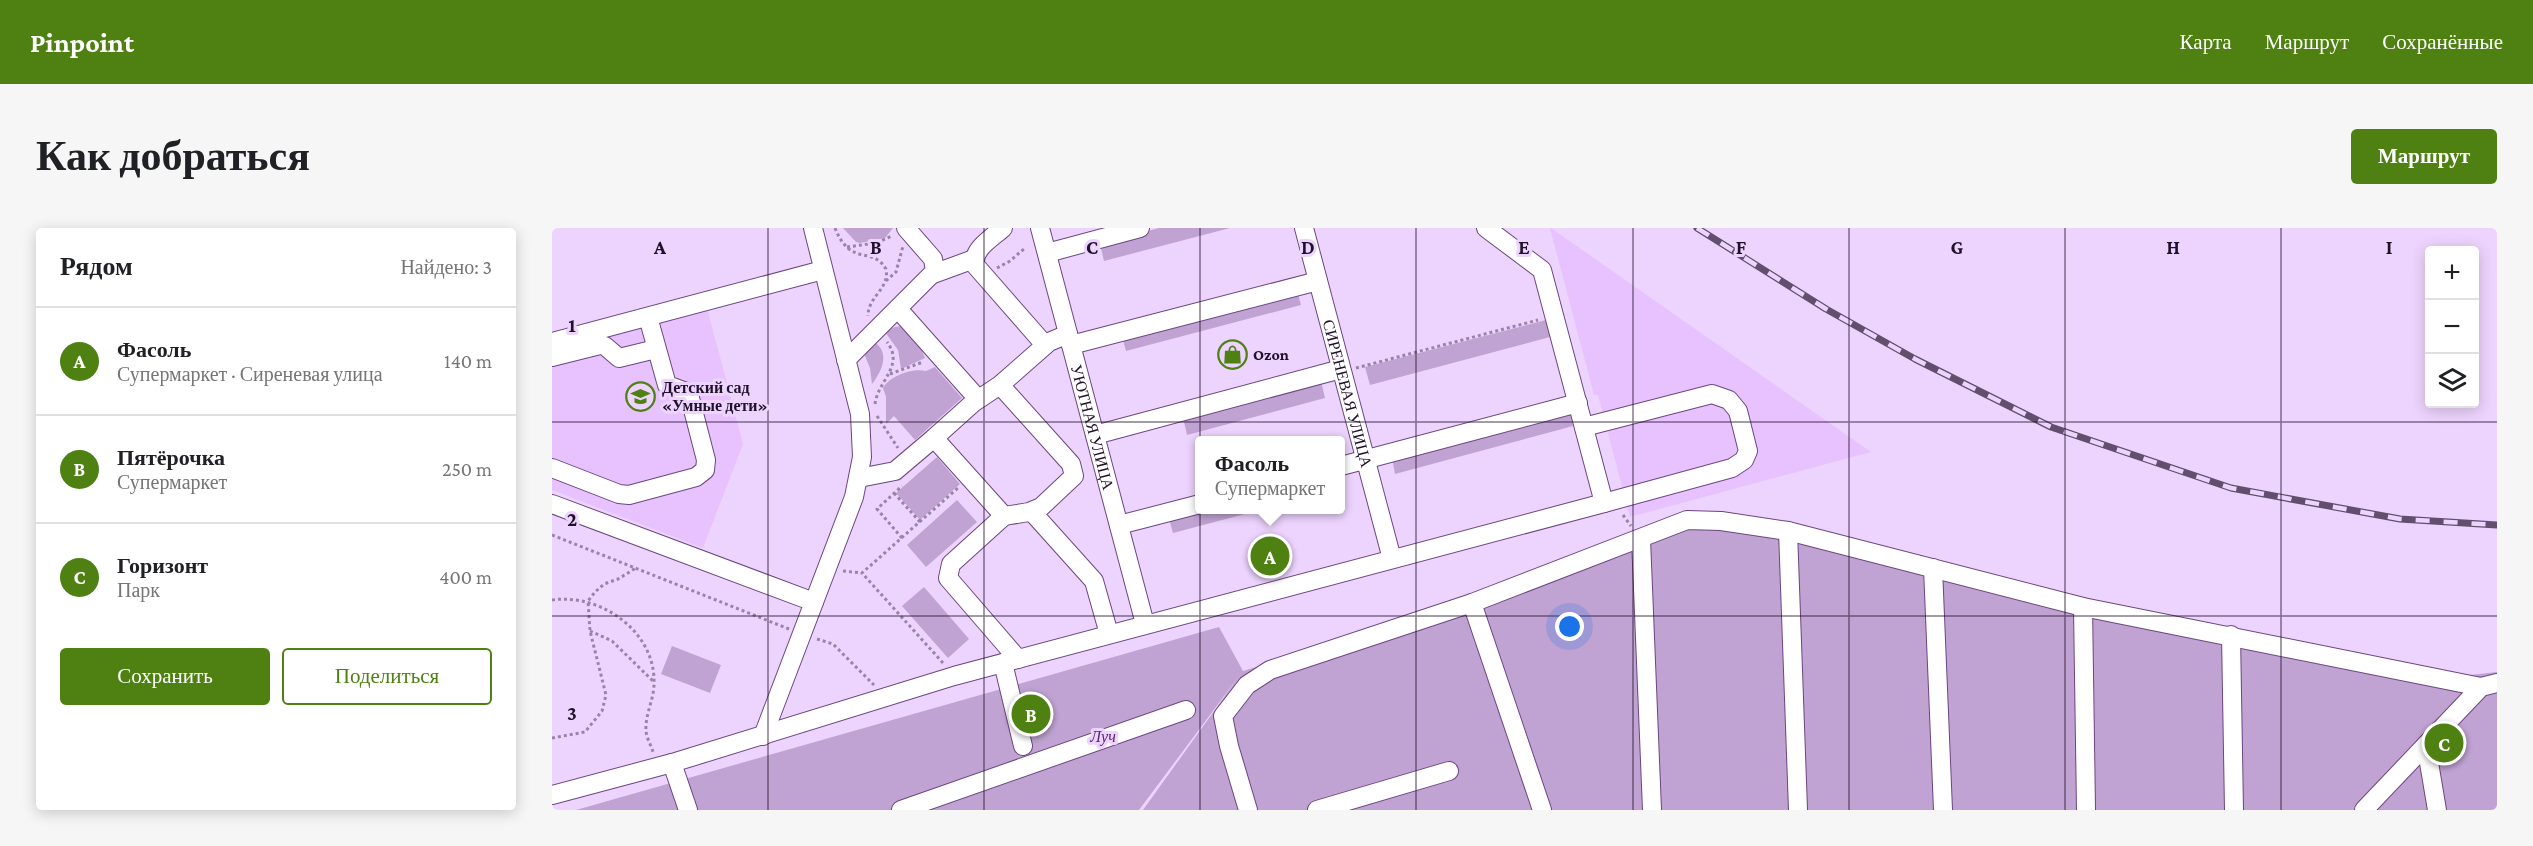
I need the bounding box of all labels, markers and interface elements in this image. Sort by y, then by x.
text: Pinpoint [30,27,134,58]
text: Карта [2180,30,2232,54]
text: Маршрут [2265,30,2349,54]
text: Сохранённые [2382,30,2503,54]
button: Маршрут [2351,129,2497,184]
text: Как добраться [36,132,310,179]
text: A [653,236,667,258]
text: B [870,236,882,258]
text: C [1086,236,1098,258]
text: D [1301,236,1315,258]
text: E [1518,236,1530,258]
text: F [1736,236,1747,258]
text: G [1951,236,1964,258]
text: H [2166,236,2180,258]
text: I [2386,236,2393,258]
map controls [2425,246,2479,408]
button: + [2425,246,2479,300]
text: Рядом [60,252,133,281]
text: Найдено: 3 [400,256,492,278]
button: − [2425,300,2479,354]
text: 1 [568,314,576,336]
street label: СИРЕНЕВАЯ УЛИЦА [1320,318,1375,470]
text: Фасоль [117,337,191,362]
shop icon: Ozon [1216,338,1248,370]
place label: Ozon [1253,346,1289,363]
text: A [74,350,85,372]
text: 140 m [444,350,492,372]
button: layers [2425,354,2479,408]
text: Супермаркет · Сиреневая улица [117,363,383,385]
street label: УЮТНАЯ УЛИЦА [1068,363,1117,492]
place label: Детский сад «Умные дети» [662,379,768,414]
school or university icon: Детский сад «Умные дети» [625,380,657,412]
popup [1195,436,1345,514]
text: Пятёрочка [117,445,225,470]
text: Фасоль [1215,451,1289,476]
text: B [74,458,85,480]
text: 250 m [442,458,492,480]
text: Супермаркет [117,471,227,493]
text: Супермаркет [1215,477,1325,499]
text: 2 [567,508,577,530]
pin: A [1250,534,1290,578]
text: Горизонт [117,553,208,578]
text: C [73,566,86,588]
text: 400 m [439,566,492,588]
text: Парк [117,579,160,601]
your location [1555,612,1584,641]
button: Сохранить [60,648,270,705]
button: Поделиться [282,648,492,705]
pin: B [1012,692,1050,736]
text: 3 [567,702,577,724]
pin: C [2424,720,2464,766]
park label: Луч [1089,728,1116,746]

